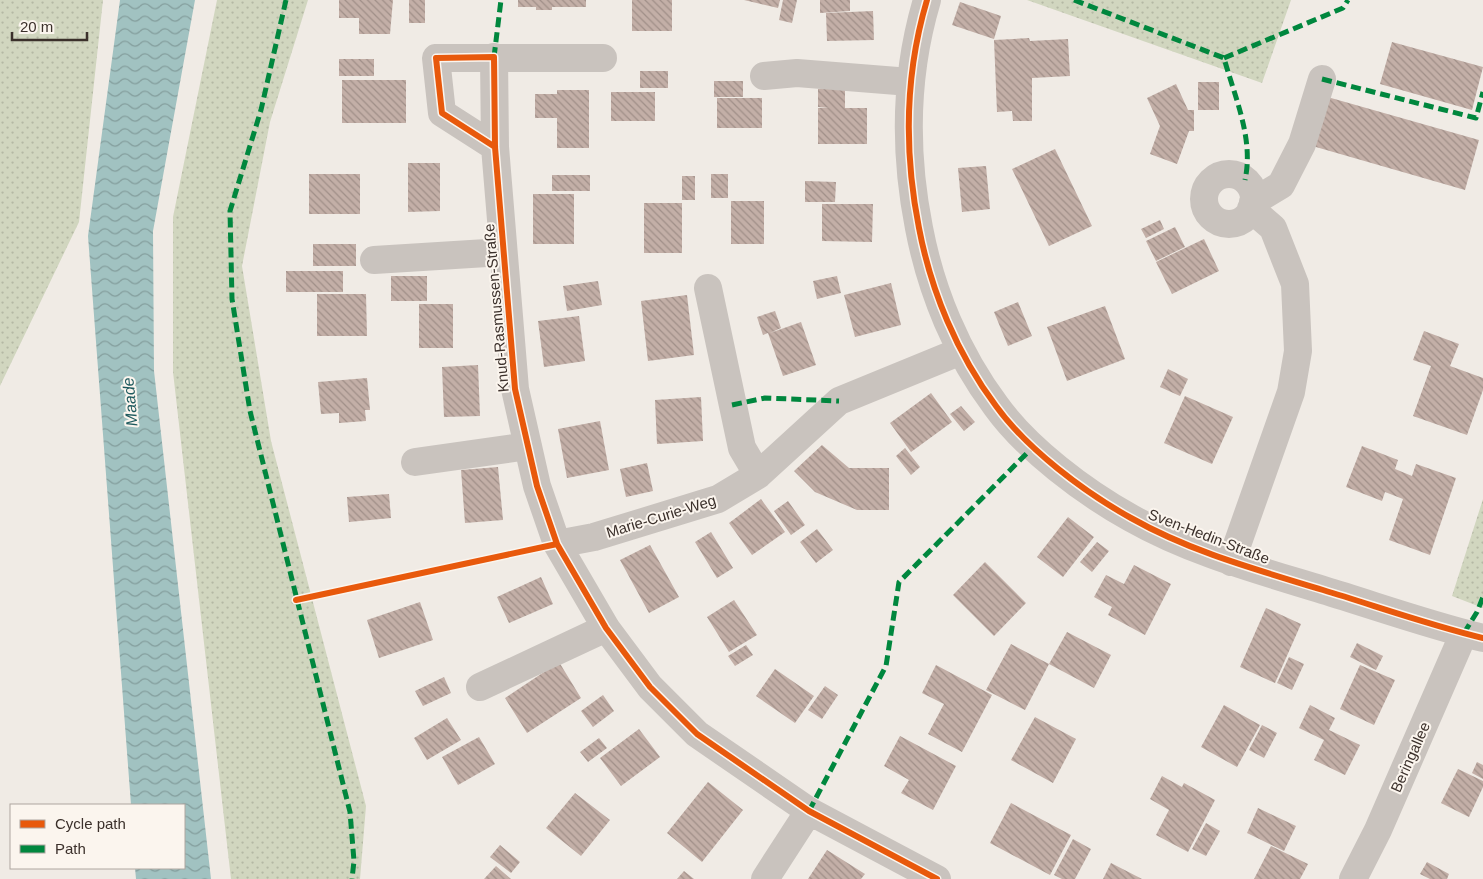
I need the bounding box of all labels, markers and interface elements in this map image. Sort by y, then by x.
scale bar [12,10,88,42]
text: 20 m [20,18,53,35]
street label: Knud-Rasmussen-Straße [480,223,512,393]
water label: Maade [119,377,141,427]
street label: Marie-Curie-Weg [604,491,718,541]
street label: Sven-Hedin-Straße [1146,505,1272,567]
street label: Beringallee [1387,719,1433,795]
legend [10,804,185,869]
text: Cycle path [55,815,126,832]
text: Path [55,840,86,857]

